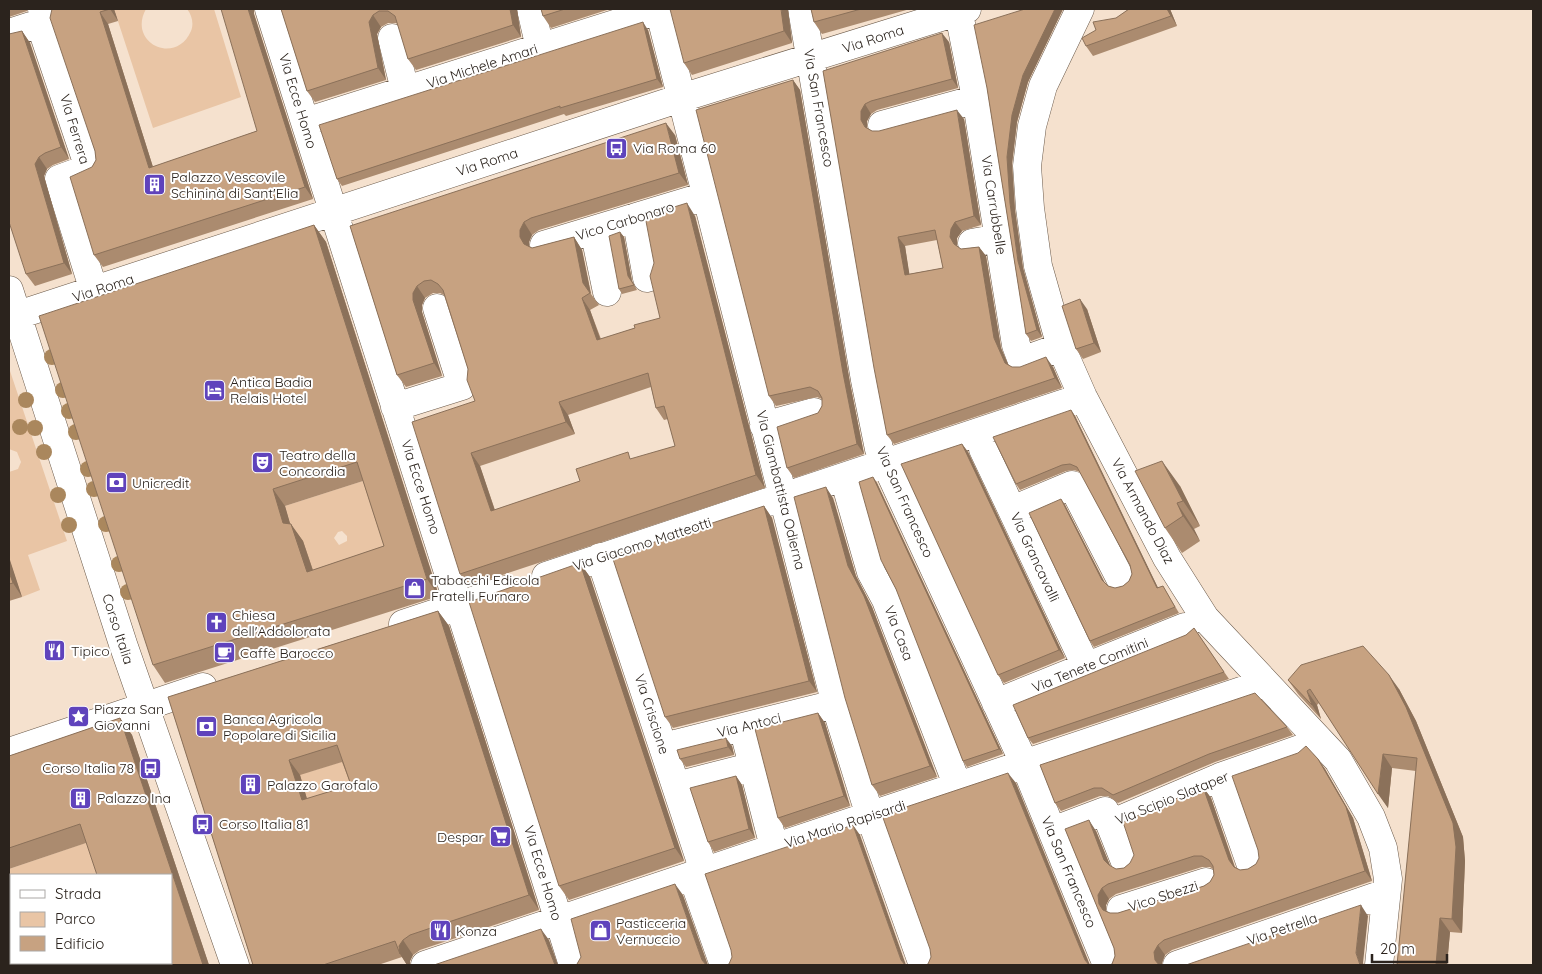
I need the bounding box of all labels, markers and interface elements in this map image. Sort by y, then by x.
street label: Via Roma [840,21,906,57]
street label: Via Michele Amari [424,40,540,92]
street label: Via San Francesco [800,47,838,169]
street label: Via Ecce Homo [275,51,321,151]
street label: Via Ferrera [56,92,94,166]
bus stop icon: Via Roma 60 [605,136,629,160]
place label: Via Roma 60 [633,139,716,157]
street label: Via Roma [454,144,520,180]
street label: Via Carrubbelle [977,154,1011,256]
place label: Palazzo Vescovile Schininà di Sant'Elia [171,168,298,202]
building icon: Palazzo Vescovile Schininà di Sant'Elia [143,173,167,197]
street label: Vico Carbonaro [574,197,676,245]
street label: Via Roma [70,270,136,306]
place label: Antica Badia Relais Hotel [230,373,312,407]
hotel icon: Antica Badia Relais Hotel [202,378,226,402]
street label: Via Giambattista Odierna [752,408,810,572]
street label: Via Ecce Homo [397,437,445,537]
street label: Via San Francesco [872,444,938,560]
place label: Teatro della Concordia [279,446,356,480]
theatre icon: Teatro della Concordia [251,451,275,475]
street label: Via Armando Diaz [1107,455,1179,567]
bank icon: Unicredit [104,471,128,495]
place label: Unicredit [132,474,190,492]
street label: Via Grancavalli [1006,509,1064,605]
street label: Via Giacomo Matteotti [570,513,714,575]
place label: Tabacchi Edicola Fratelli Furnaro [431,571,540,605]
shop icon: Tabacchi Edicola Fratelli Furnaro [403,576,427,600]
street label: Corso Italia [98,591,138,667]
street label: Via Casa [880,603,918,663]
place label: Chiesa dell'Addolorata [232,606,331,640]
church icon: Chiesa dell'Addolorata [204,611,228,635]
street label: Via Tenete Comitini [1029,633,1151,697]
restaurant icon: Tipico [43,639,67,663]
cafe icon: Caffè Barocco [212,641,236,665]
place label: Tipico [71,642,110,660]
place label: Caffè Barocco [240,644,334,662]
street label: Via Criscione [631,672,673,757]
place label: Piazza San Giovanni [94,700,164,734]
place icon: Piazza San Giovanni [66,705,90,729]
street label: Via Antoci [715,708,783,742]
place label: Banca Agricola Popolare di Sicilia [223,710,336,744]
bank icon: Banca Agricola Popolare di Sicilia [195,715,219,739]
bus stop icon: Corso Italia 78 [138,756,162,780]
place label: Corso Italia 78 [42,759,134,777]
street label: Via Scipio Slataper [1112,767,1232,829]
building icon: Palazzo Garofalo [239,773,263,797]
place label: Palazzo Garofalo [267,776,378,794]
building icon: Palazzo Ina [69,786,93,810]
place label: Palazzo Ina [97,789,171,807]
street label: Via Mario Rapisardi [782,796,908,852]
bus stop icon: Corso Italia 81 [191,812,215,836]
street label: Via San Francesco [1037,813,1101,931]
place label: Corso Italia 81 [219,815,309,833]
street label: Via Ecce Homo [520,823,566,923]
supermarket icon: Despar [488,825,512,849]
place label: Despar [437,828,485,846]
legend [10,874,172,964]
street label: Vico Sbezzi [1126,876,1200,916]
text: Strada [55,884,101,903]
text: Parco [55,909,95,928]
street label: Via Petrella [1244,909,1320,949]
place label: Pasticceria Vernuccio [616,914,686,948]
restaurant icon: Konza [428,919,452,943]
shop icon: Pasticceria Vernuccio [588,919,612,943]
place label: Konza [456,922,497,940]
scale bar [1372,932,1447,964]
text: Edificio [55,934,104,953]
text: 20 m [1380,939,1415,958]

